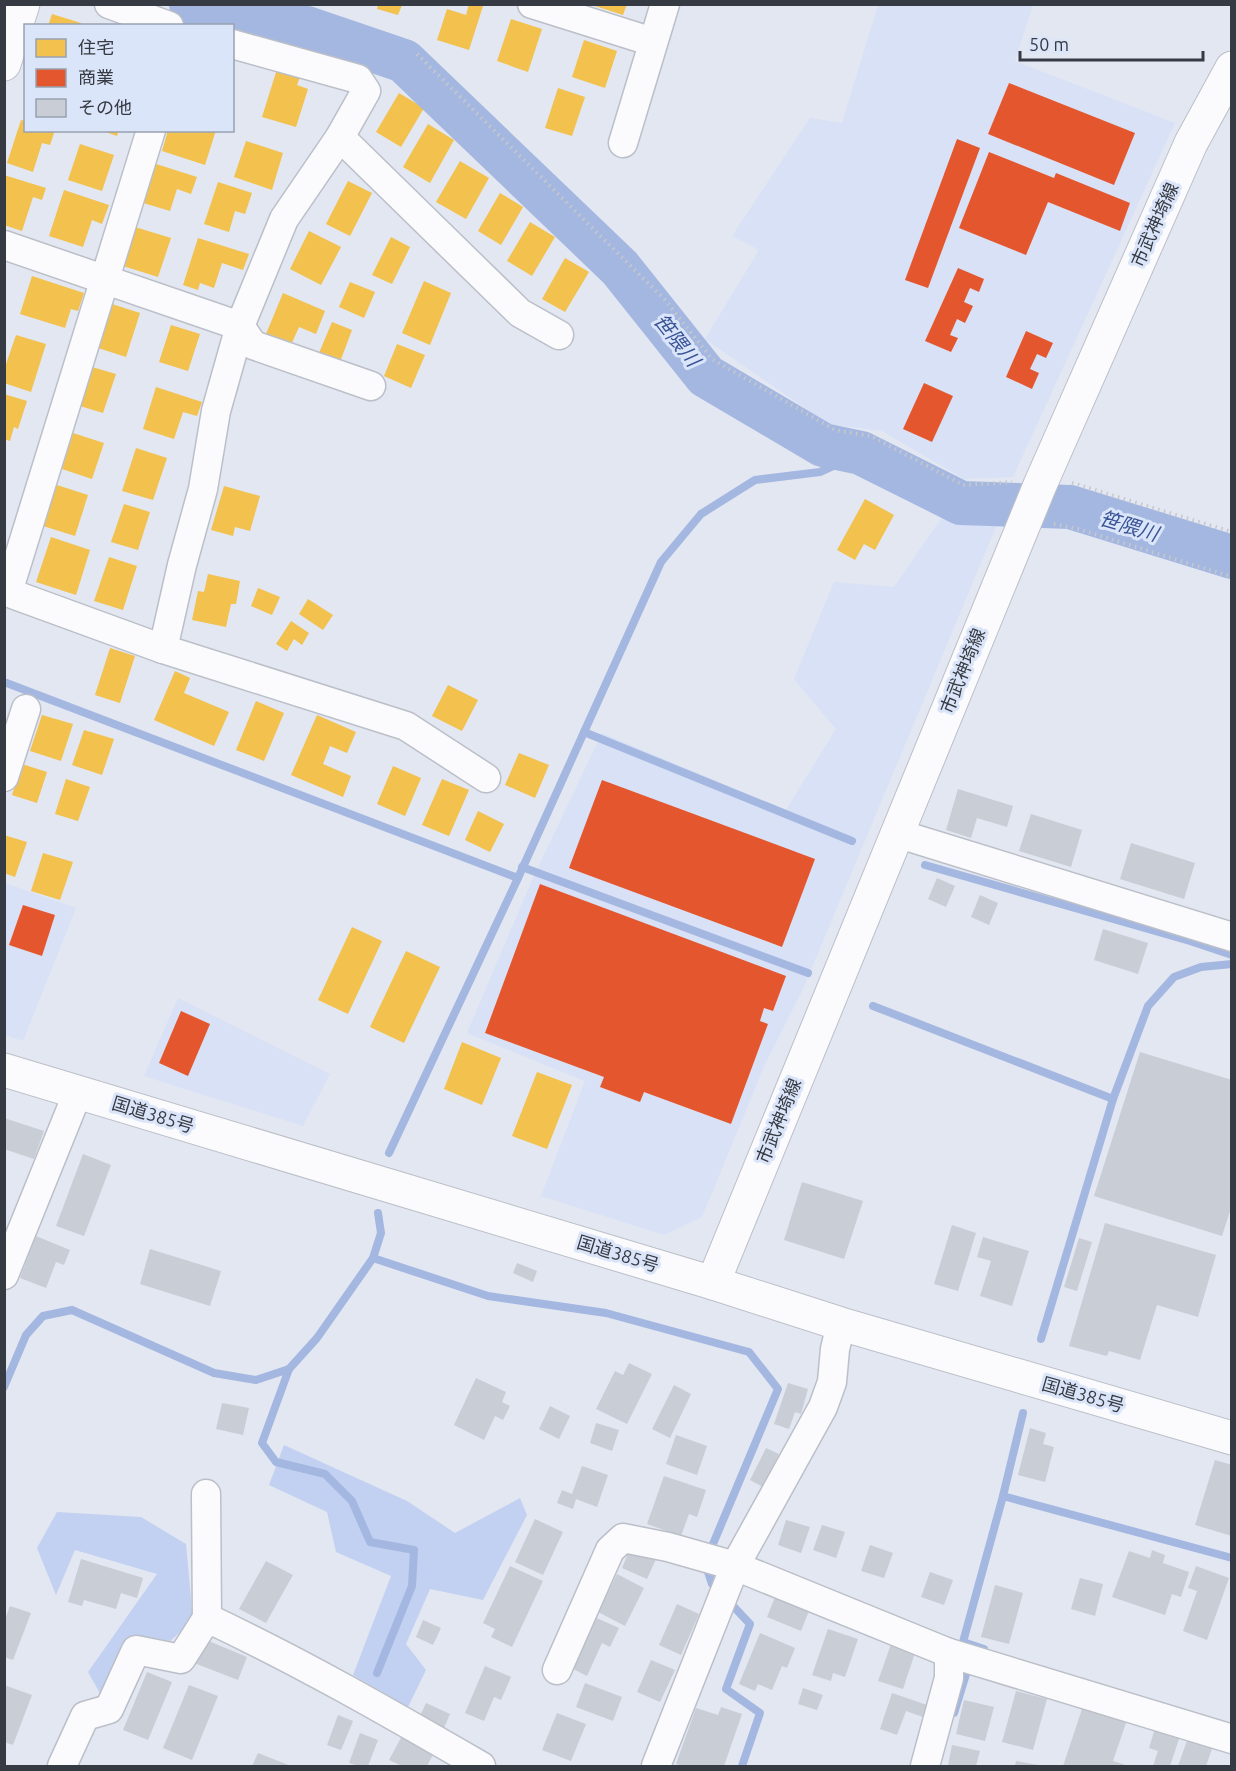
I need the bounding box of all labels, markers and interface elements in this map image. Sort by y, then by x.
legend [24,24,234,132]
scale bar [1020,24,1203,62]
text: 50 m [1029,34,1069,54]
text: 住宅 [78,37,114,57]
text: 商業 [78,67,114,87]
text: その他 [78,97,132,117]
street label: 市武神埼線 [1127,179,1182,270]
water label: 笹隈川 [650,309,706,372]
water label: 笹隈川 [1097,506,1163,546]
street label: 市武神埼線 [936,625,988,716]
street label: 市武神埼線 [752,1075,804,1166]
street label: 国道385号 [110,1092,197,1136]
street label: 国道385号 [575,1231,662,1275]
street label: 国道385号 [1040,1373,1127,1415]

